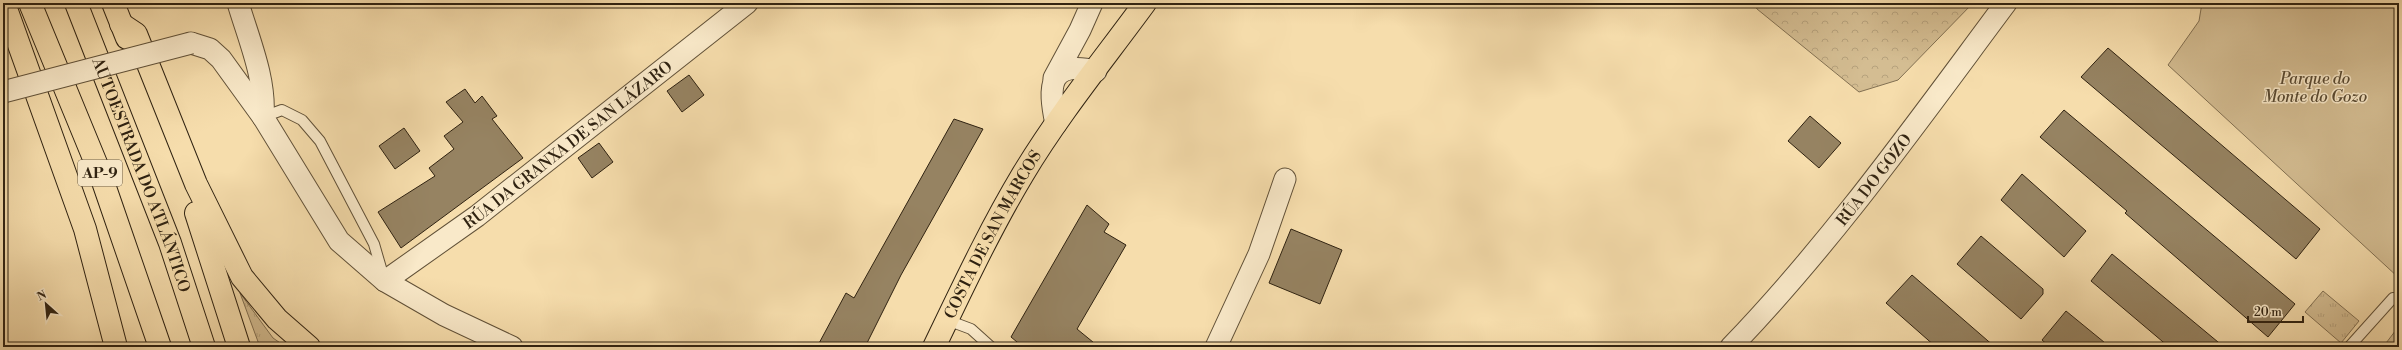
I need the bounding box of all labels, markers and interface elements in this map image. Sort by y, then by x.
street label: AUTOESTRADA DO ATLÁNTICO [87,54,194,295]
street label: RÚA DA GRANXA DE SAN LÁZARO [460,57,677,234]
park label: Parque do Monte do Gozo [2263,69,2367,107]
street label: RÚA DO GOZO [1832,130,1916,230]
street label: COSTA DE SAN MARCOS [940,147,1046,322]
road number: AP-9 [78,160,122,186]
north arrow [26,284,66,324]
text: N [35,288,49,304]
scale bar [2248,298,2303,324]
text: 20 m [2254,305,2282,320]

